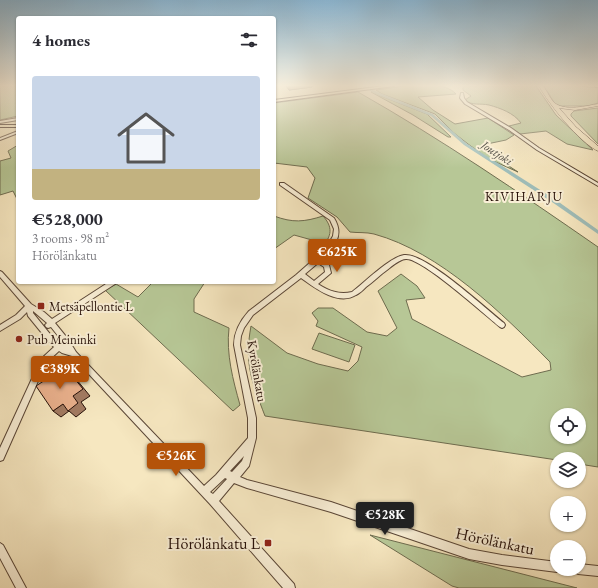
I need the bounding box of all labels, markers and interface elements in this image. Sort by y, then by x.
text: 4 homes [32,29,90,51]
icon: filters [238,29,260,51]
icon: home [110,102,182,174]
water label: Joutjoki [476,135,516,169]
district label: KIVIHARJU [485,188,563,205]
text: €528,000 [32,208,103,230]
text: 3 rooms · 98 m² [32,230,109,247]
pin: €625K [309,239,365,273]
text: €625K [317,243,357,260]
text: Hörölänkatu [32,247,97,264]
place label: Metsäpellontie L [49,298,133,315]
marker: Metsäpellontie L [36,301,46,311]
place label: Pub Meininki [27,331,96,348]
marker: Pub Meininki [14,334,24,344]
street label: Kyrölänkatu [243,339,271,403]
pin: €389K [32,356,88,390]
text: €389K [40,360,80,377]
map controls [550,408,586,576]
button: locate [550,408,586,444]
pin: €526K [148,443,204,477]
text: €526K [156,447,196,464]
button: layers [550,452,586,488]
button: + [550,496,586,532]
pin: €528K [357,502,413,536]
text: €528K [365,506,405,523]
street label: Hörölänkatu [454,522,537,560]
place label: Hörölänkatu L [168,533,261,554]
marker: Hörölänkatu L [263,538,273,548]
button: − [550,540,586,576]

